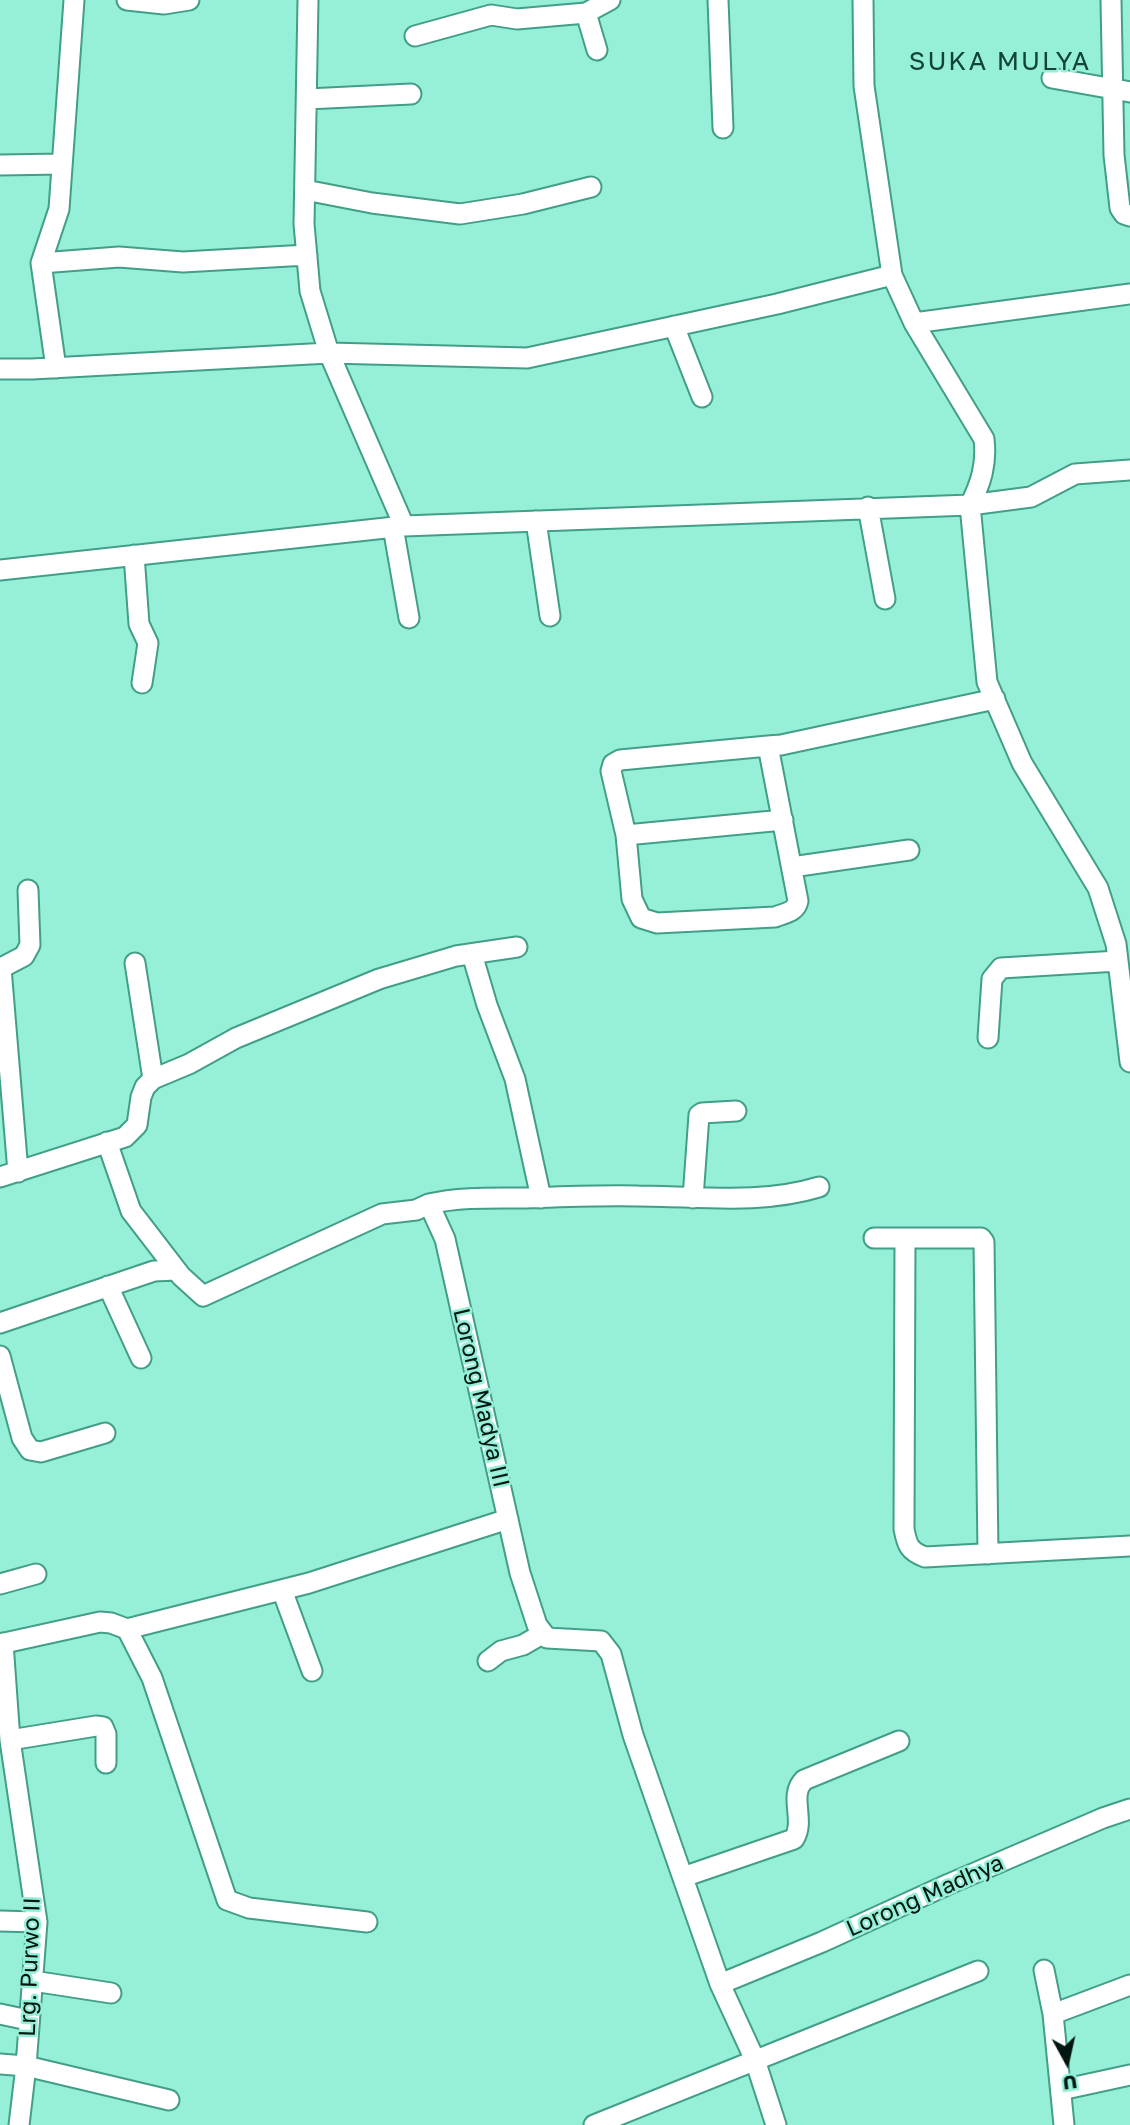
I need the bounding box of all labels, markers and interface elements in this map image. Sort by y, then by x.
district label: SUKA MULYA [910,46,1090,78]
street label: Lorong Madya III [447,1306,515,1490]
street label: Lorong Madhya [842,1849,1008,1943]
street label: Lrg. Purwo II [14,1897,46,2037]
north arrow [1032,2027,1102,2097]
text: U [1062,2071,1078,2096]

